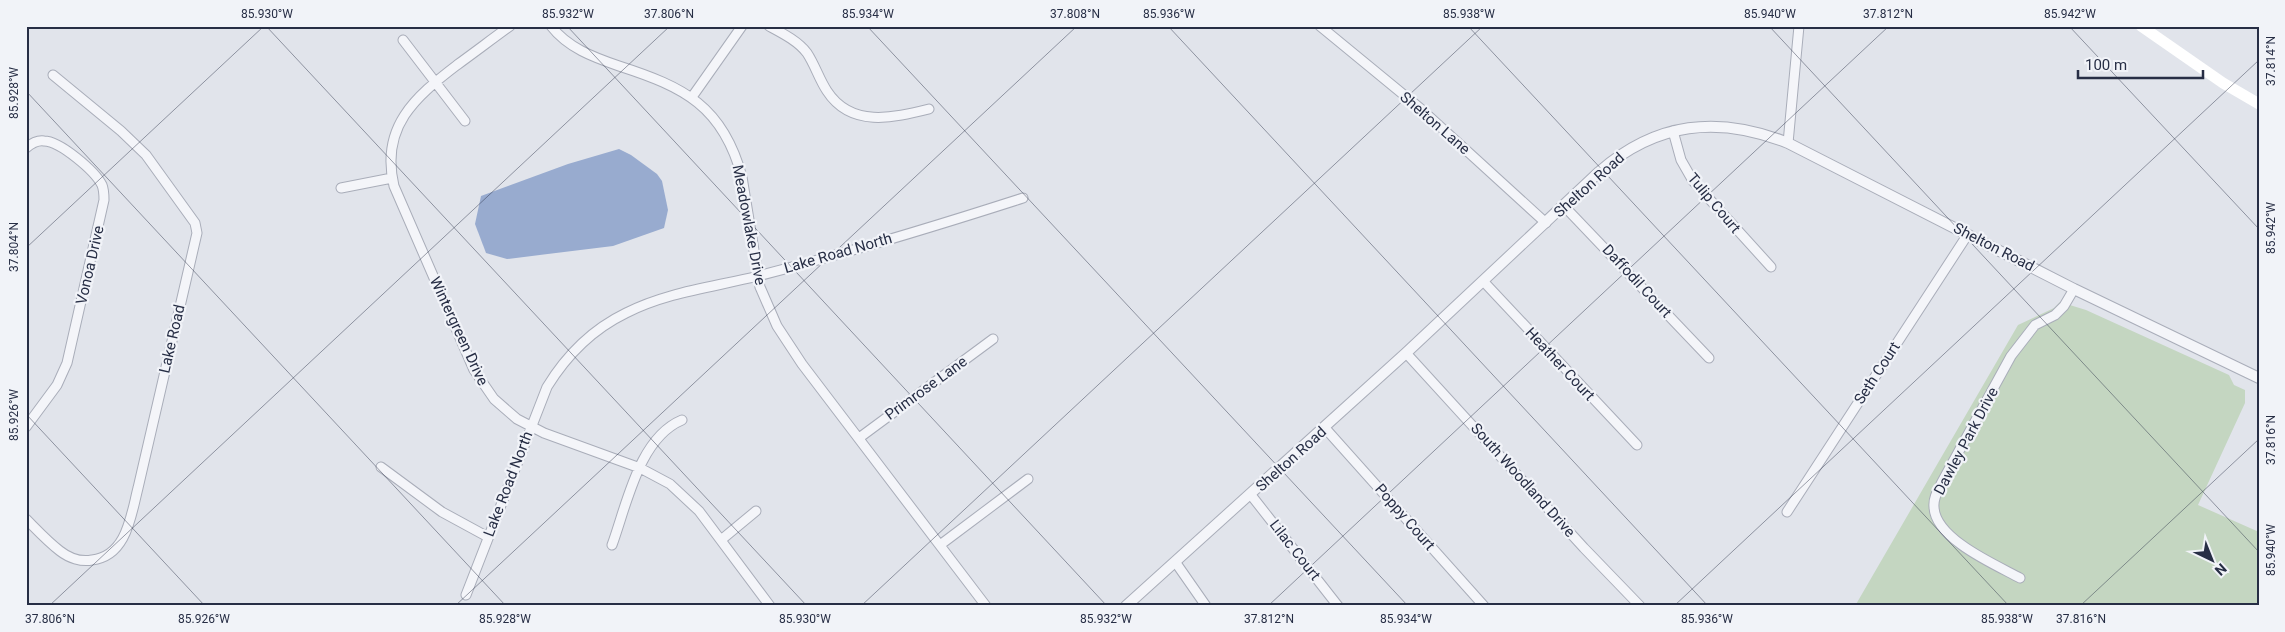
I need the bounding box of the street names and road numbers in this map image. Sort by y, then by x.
street label: Shelton Lane [1396,88,1474,158]
street label: Shelton Road [1550,149,1628,221]
street label: Meadowlake Drive [729,163,769,287]
street label: Tulip Court [1684,169,1744,237]
street label: Shelton Road [1950,219,2038,275]
street label: Vonoa Drive [72,224,108,306]
street label: Lake Road North [782,229,894,277]
street label: Daffodil Court [1599,241,1675,321]
street label: Wintergreen Drive [426,274,492,388]
street label: Lake Road [155,303,189,375]
street label: Heather Court [1521,324,1599,404]
street label: Seth Court [1850,338,1904,408]
street label: Primrose Lane [882,352,970,424]
street label: Dawley Park Drive [1930,384,2002,498]
street label: South Woodland Drive [1467,419,1579,541]
street label: Shelton Road [1252,423,1330,495]
street label: Lake Road North [480,429,536,539]
street label: Poppy Court [1371,480,1439,554]
street label: Lilac Court [1266,516,1324,584]

